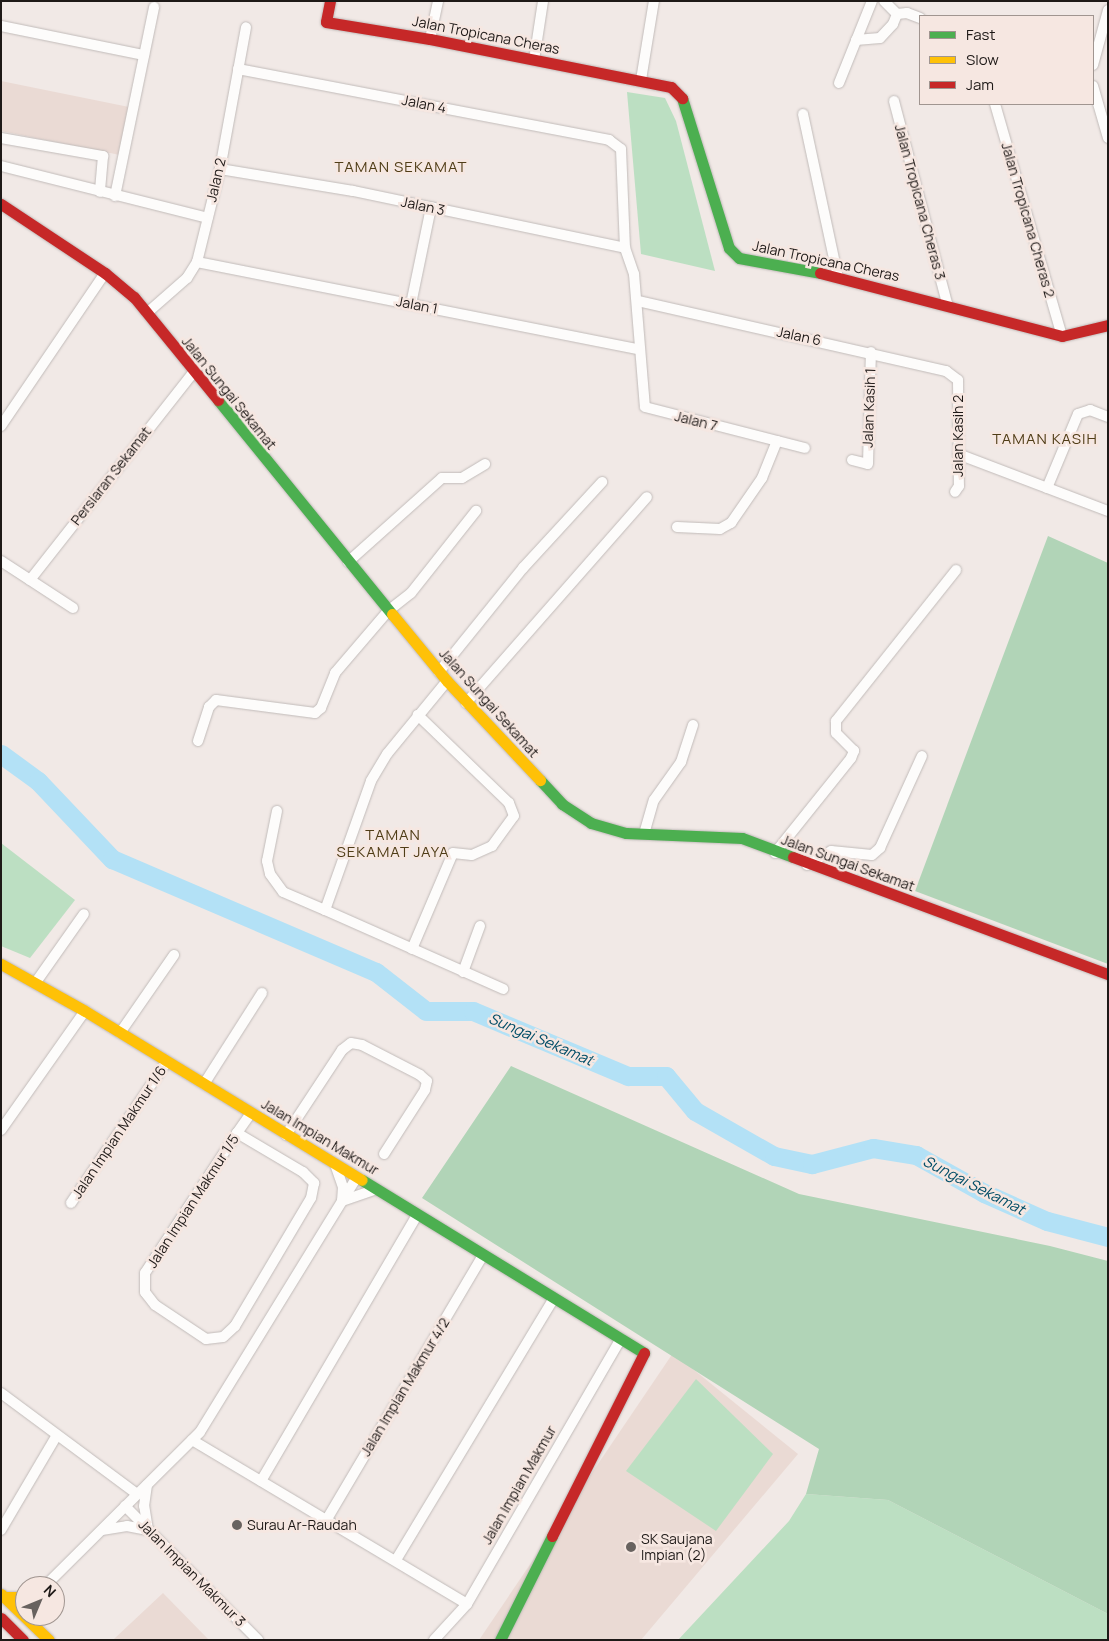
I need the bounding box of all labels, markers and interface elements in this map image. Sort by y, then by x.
street label: Jalan Tropicana Cheras [411,12,561,58]
legend [919,15,1094,105]
text: Fast [966,24,995,45]
text: Slow [966,49,999,70]
text: Jam [966,74,994,95]
street label: Jalan 4 [400,91,448,117]
street label: Jalan Tropicana Cheras 3 [891,122,949,282]
street label: Jalan Tropicana Cheras 2 [998,141,1058,299]
street label: Jalan 2 [203,156,229,204]
district label: TAMAN SEKAMAT [333,158,469,176]
street label: Jalan 3 [400,193,446,219]
street label: Jalan Tropicana Cheras [751,237,901,285]
street label: Jalan 1 [395,293,439,317]
street label: Jalan 6 [775,323,823,349]
street label: Jalan Sungai Sekamat [178,333,280,453]
street label: Jalan Kasih 1 [859,368,879,448]
street label: Jalan Kasih 2 [950,395,966,477]
street label: Jalan 7 [673,408,719,434]
street label: Persiaran Sekamat [67,423,155,529]
district label: TAMAN KASIH [991,430,1099,448]
street label: Jalan Sungai Sekamat [436,645,542,761]
district label: TAMAN SEKAMAT JAYA [335,825,451,860]
street label: Jalan Sungai Sekamat [779,831,917,895]
water label: Sungai Sekamat [486,1009,596,1069]
street label: Jalan Impian Makmur 1/6 [68,1063,170,1201]
street label: Jalan Impian Makmur [258,1095,382,1179]
street label: Jalan Impian Makmur 1/5 [144,1131,242,1271]
water label: Sungai Sekamat [920,1152,1028,1218]
street label: Jalan Impian Makmur 4/2 [357,1315,453,1459]
street label: Jalan Impian Makmur [478,1423,560,1547]
street label: Jalan Impian Makmur 3 [135,1516,249,1630]
place label: Surau Ar-Raudah [247,1517,357,1533]
marker: Surau Ar-Raudah [231,1519,243,1531]
place label: SK Saujana Impian (2) [641,1531,713,1564]
marker: SK Saujana Impian (2) [625,1541,637,1553]
north arrow [15,1576,65,1626]
text: N [40,1580,61,1601]

